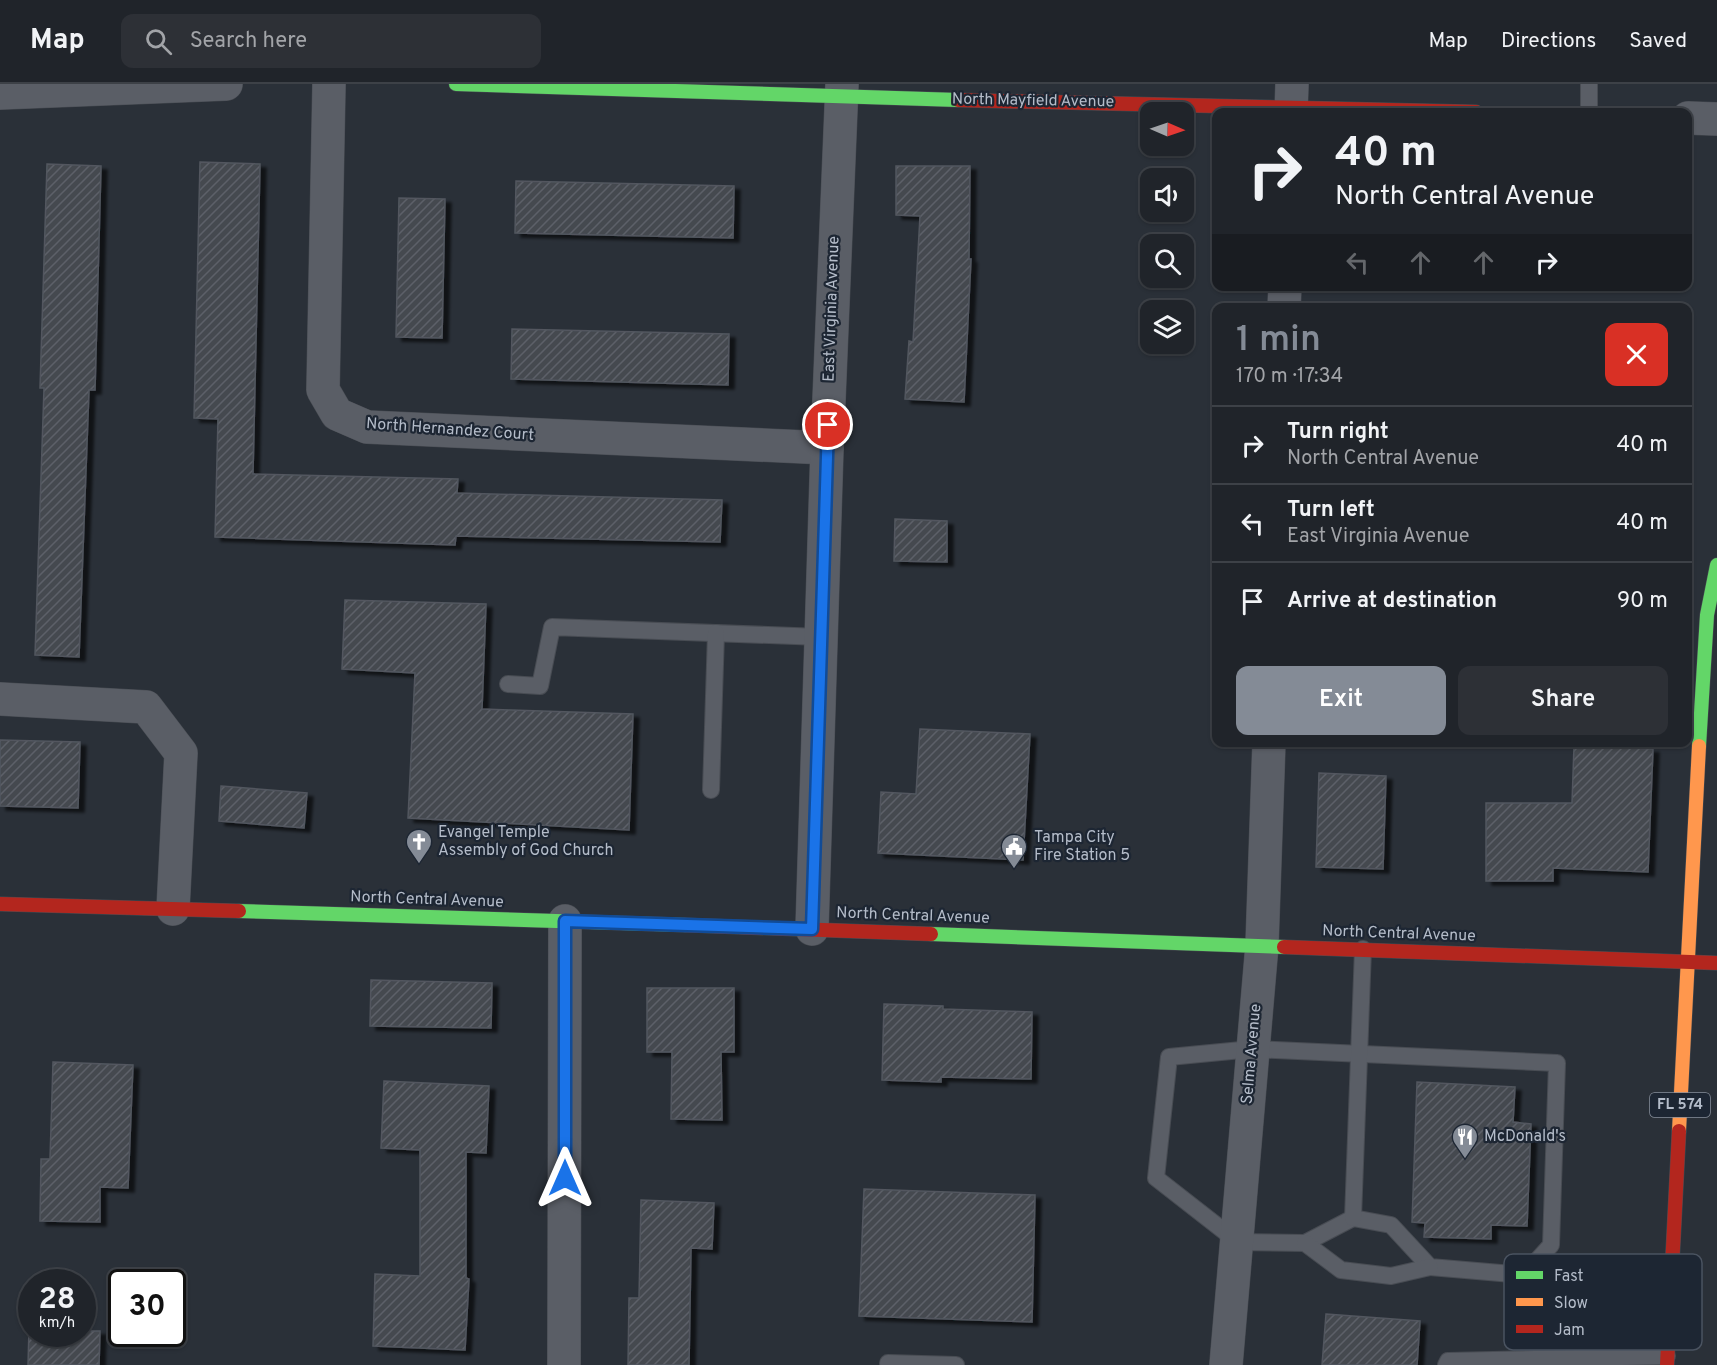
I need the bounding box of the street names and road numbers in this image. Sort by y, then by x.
street label: North Mayfield Avenue [952,90,1114,112]
street label: East Virginia Avenue [819,236,845,382]
street label: North Hernandez Court [365,414,535,446]
street label: North Central Avenue [350,887,504,913]
street label: North Central Avenue [836,903,990,929]
street label: North Central Avenue [1322,921,1476,947]
street label: Selma Avenue [1238,1003,1266,1105]
road number: FL 574 [1650,1093,1710,1117]

